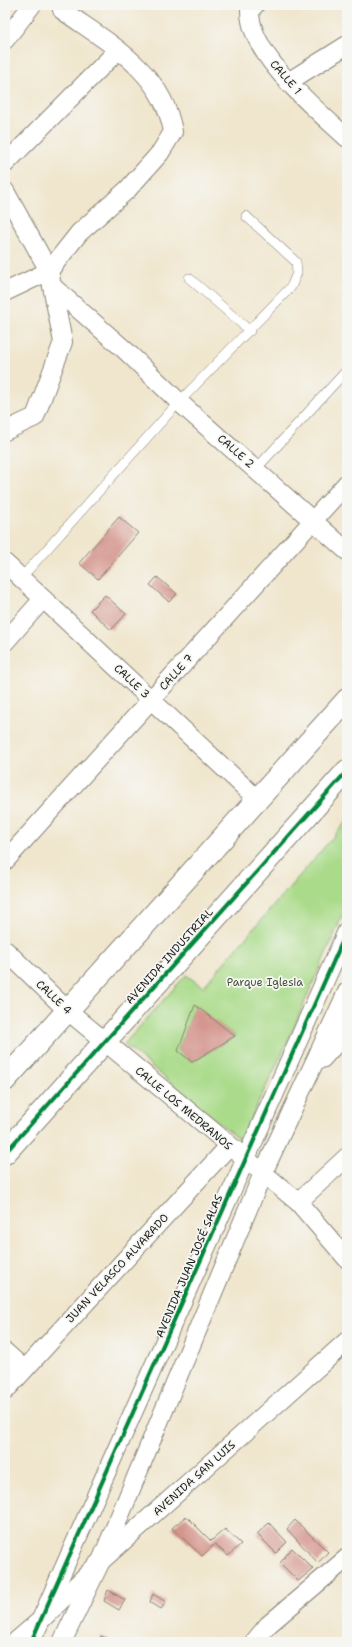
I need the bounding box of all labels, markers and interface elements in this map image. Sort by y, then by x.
street label: CALLE 1 [267,57,305,98]
street label: CALLE 2 [214,431,257,472]
street label: CALLE 7 [156,651,197,694]
street label: CALLE 3 [110,661,153,702]
street label: AVENIDA INDUSTRIAL [122,905,216,1007]
park label: Parque Iglesia [227,975,303,990]
street label: CALLE 4 [32,977,75,1018]
street label: CALLE LOS MEDRANOS [132,1063,235,1153]
street label: AVENIDA JUAN JOSÉ SALAS [152,1192,226,1340]
street label: JUAN VELASCO ALVARADO [63,1210,172,1326]
street label: AVENIDA SAN LUIS [150,1437,239,1519]

